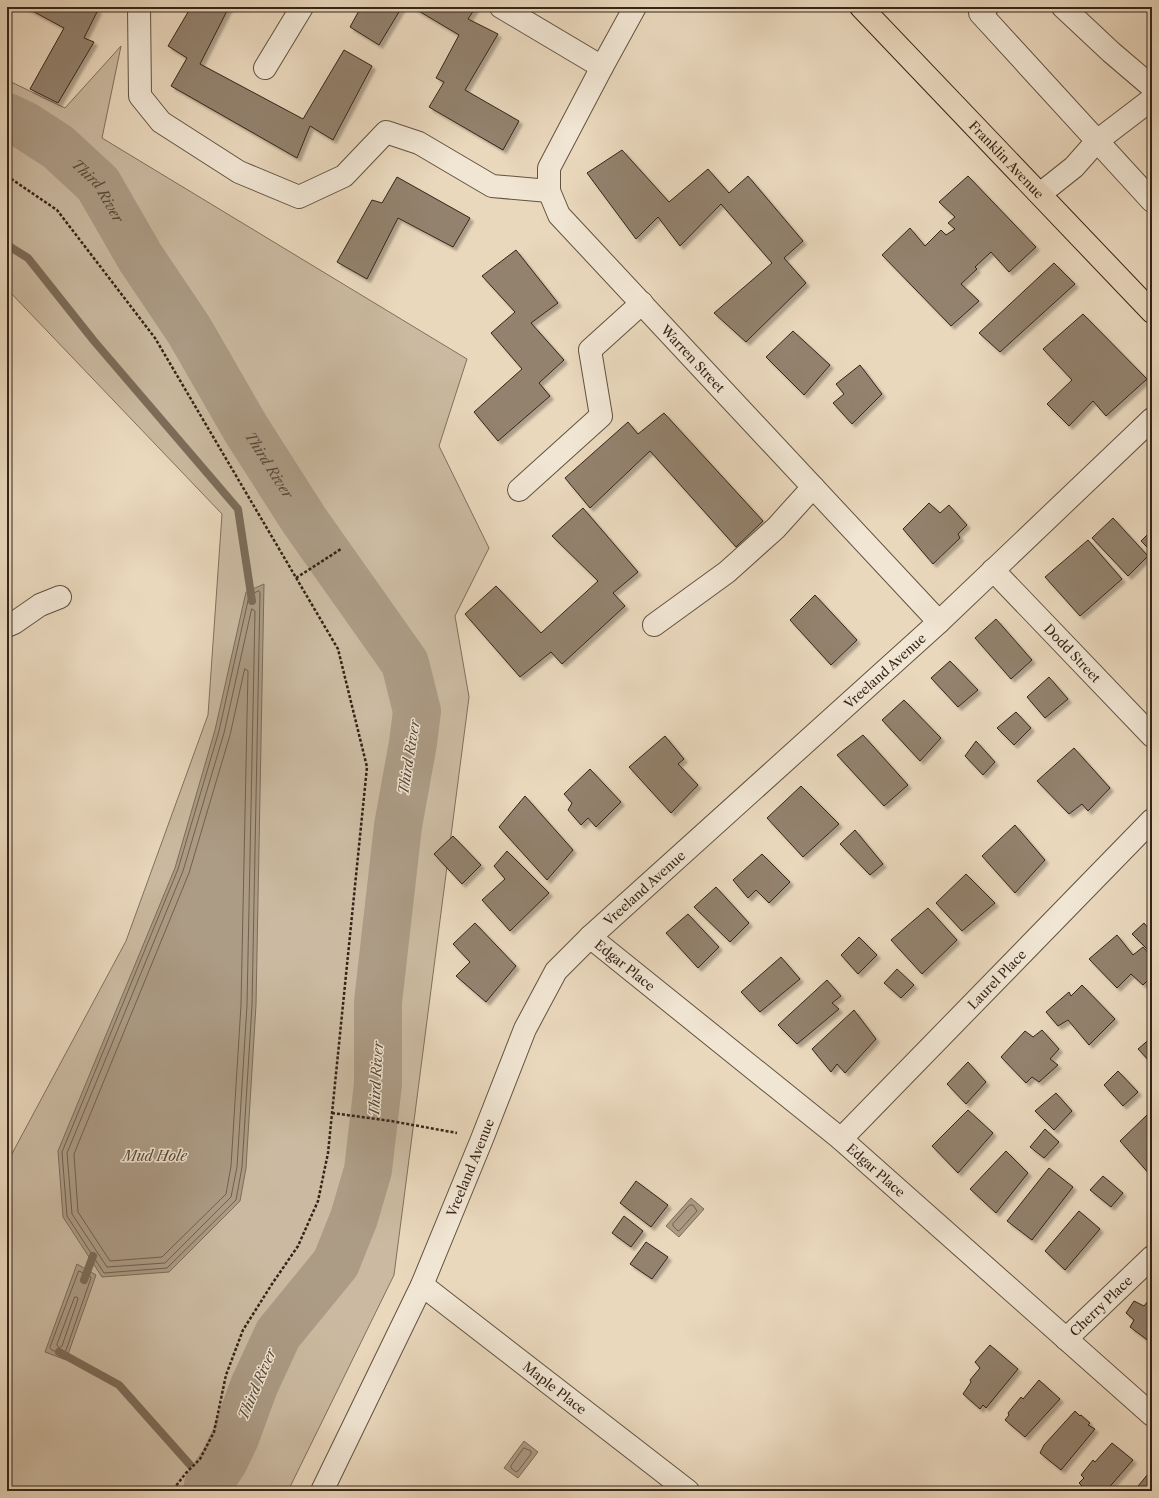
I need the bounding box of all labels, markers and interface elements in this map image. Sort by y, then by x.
street label: Franklin Avenue [966,117,1047,202]
water label: Third River [68,155,128,227]
street label: Warren Street [657,321,729,396]
water label: Third River [241,428,298,503]
street label: Dodd Street [1041,621,1104,686]
street label: Vreeland Avenue [840,630,929,712]
water label: Third River [394,717,424,796]
street label: Vreeland Avenue [600,847,688,929]
street label: Edgar Place [592,936,658,994]
street label: Laurel Place [964,946,1029,1012]
water label: Third River [365,1039,387,1117]
street label: Vreeland Avenue [443,1116,497,1220]
street label: Edgar Place [844,1140,909,1200]
water label: Mud Hole [121,1147,188,1165]
street label: Cherry Place [1066,1272,1135,1339]
water label: Third River [234,1344,281,1422]
street label: Maple Place [520,1358,590,1417]

